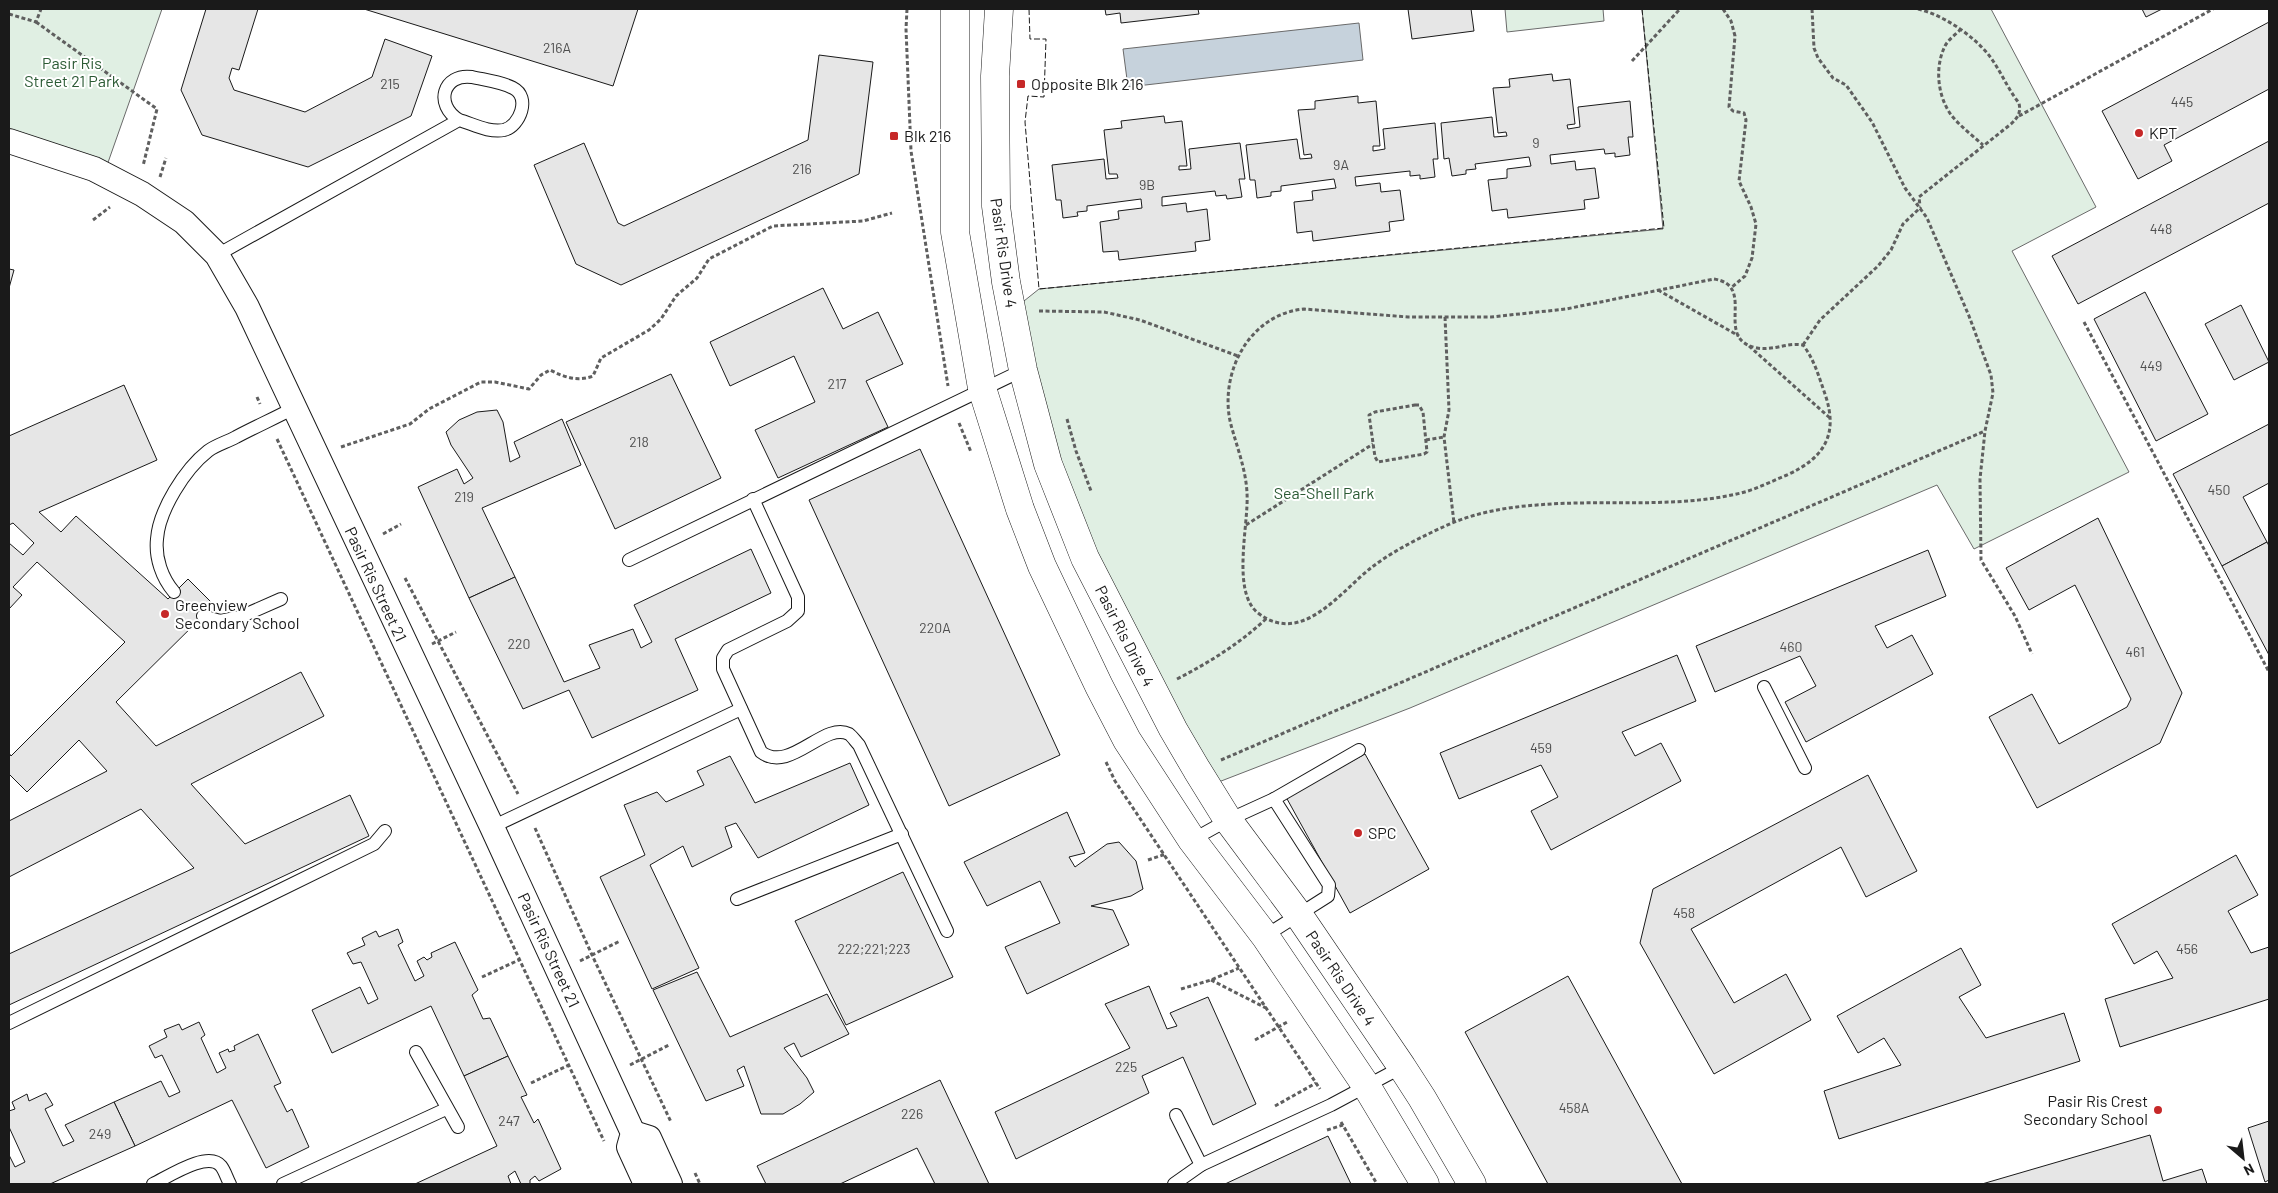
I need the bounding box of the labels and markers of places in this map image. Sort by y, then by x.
place label: Opposite Blk 216 [1031,74,1143,93]
marker: Opposite Blk 216 [1015,78,1027,90]
place label: KPT [2149,123,2177,142]
place label: Blk 216 [904,126,951,145]
marker: KPT [2133,127,2145,139]
marker: Blk 216 [888,130,900,142]
place label: Greenview Secondary School [175,595,299,632]
marker: Greenview Secondary School [159,608,171,620]
place label: SPC [1368,823,1397,842]
marker: SPC [1352,827,1364,839]
place label: Pasir Ris Crest Secondary School [2024,1091,2148,1128]
marker: Pasir Ris Crest Secondary School [2152,1104,2164,1116]

